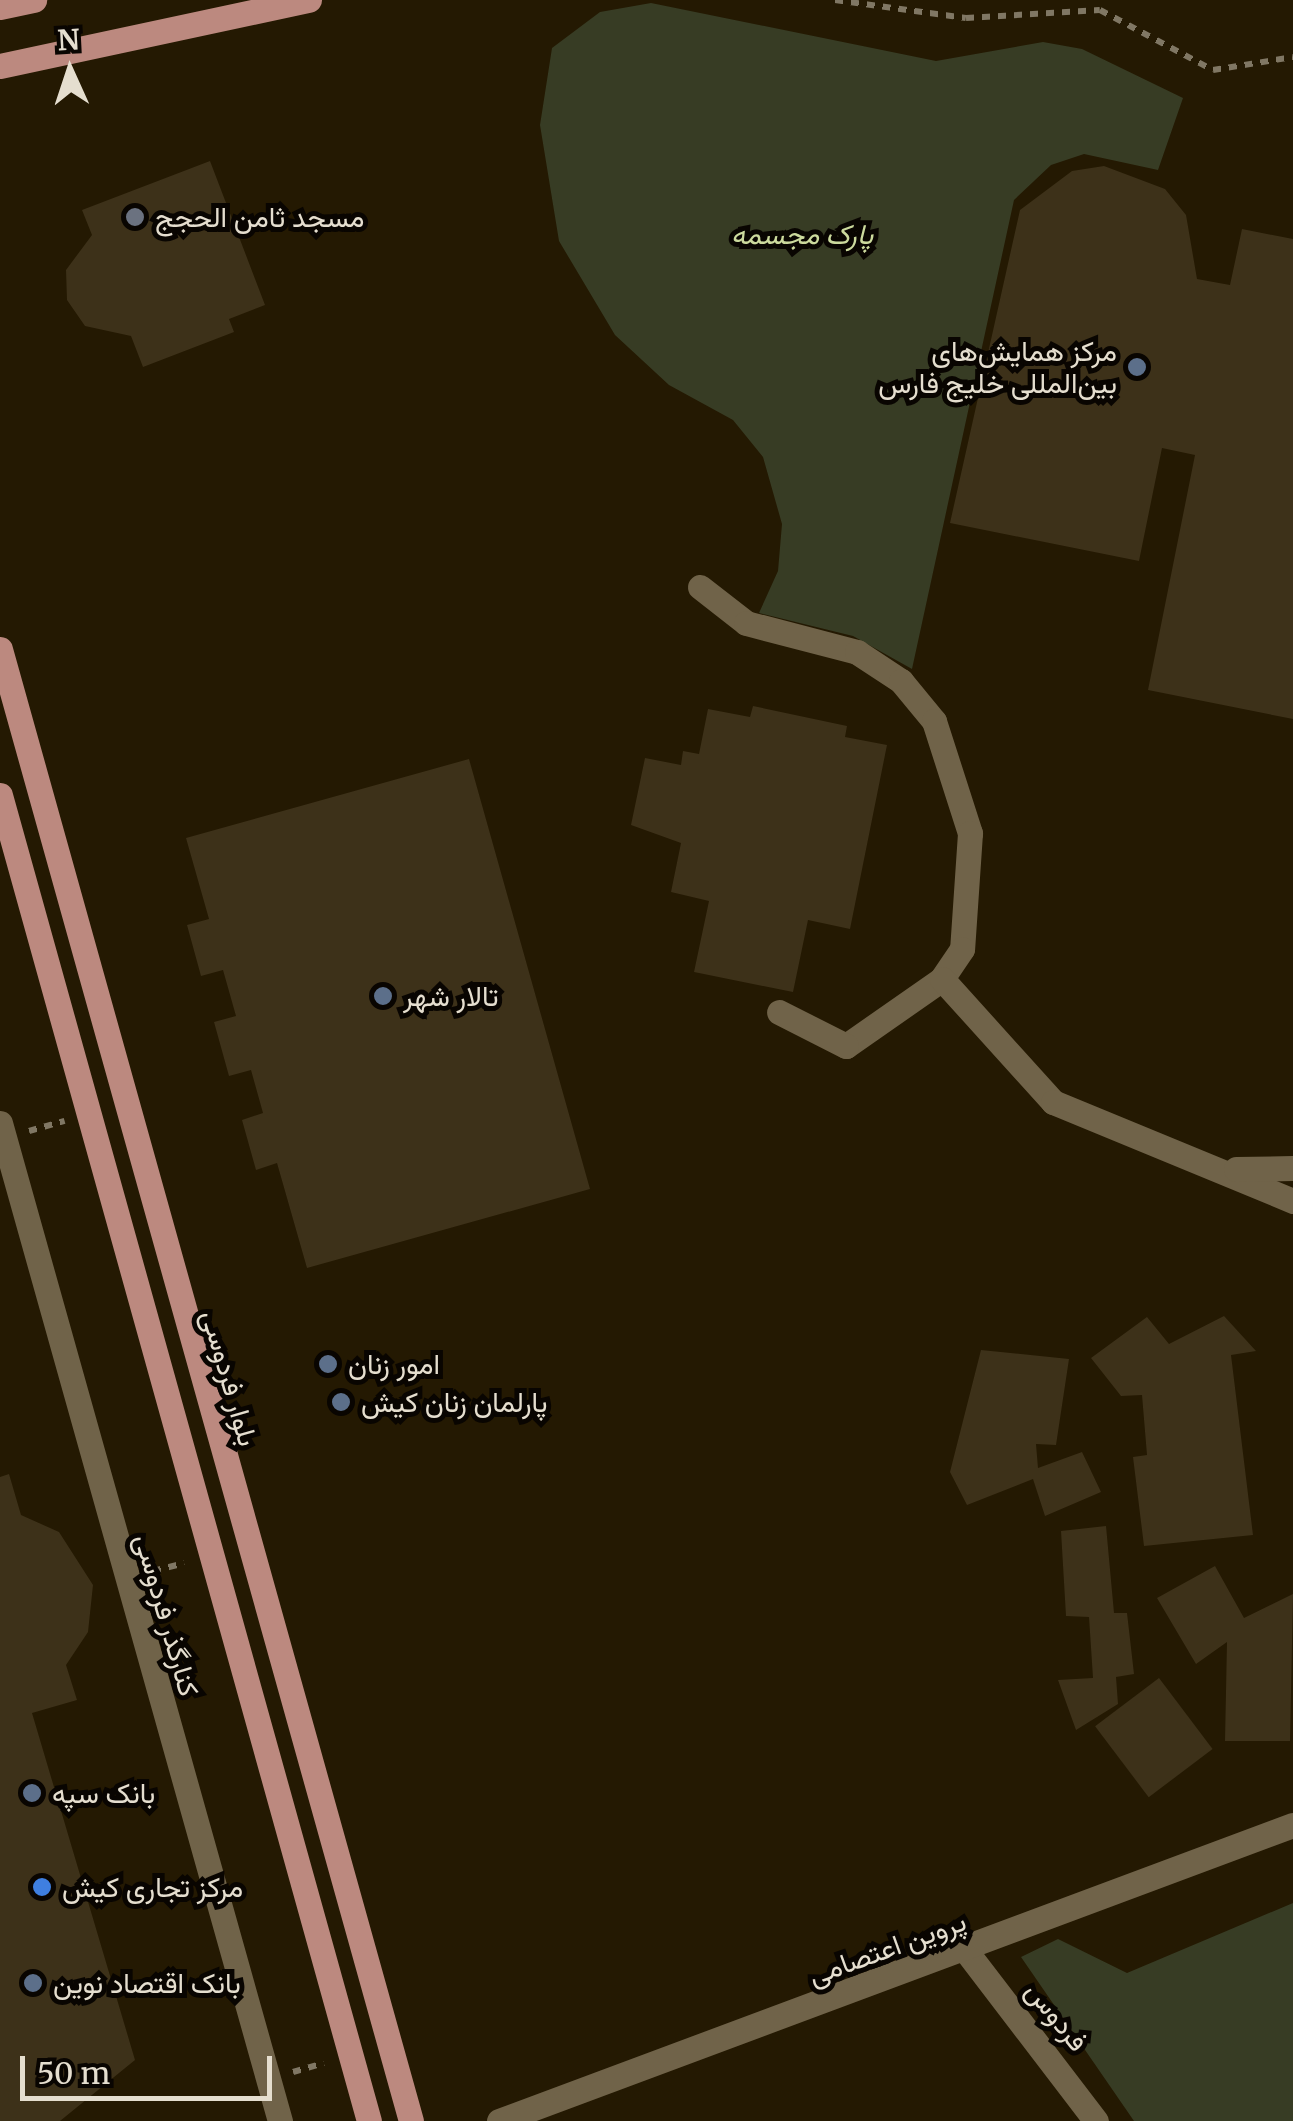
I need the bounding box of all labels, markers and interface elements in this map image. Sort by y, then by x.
north arrow [20,20,120,120]
text: N [56,21,80,59]
place label: مسجد ثامن الحجج [155,200,365,234]
marker: مسجد ثامن الحجج [124,206,146,228]
park label: پارک مجسمه [731,217,873,251]
place label: مرکز همایش‌های بین‌المللی خلیج فارس [878,334,1117,400]
marker: مرکز همایش‌های بین‌المللی خلیج فارس [1126,356,1148,378]
place label: تالار شهر [403,979,499,1013]
marker: تالار شهر [372,985,394,1007]
street label: بلوار فردوسی [195,1306,265,1450]
place label: امور زنان [348,1347,440,1381]
marker: امور زنان [317,1353,339,1375]
place label: پارلمان زنان کیش [361,1385,548,1419]
marker: پارلمان زنان کیش [330,1391,352,1413]
street label: کنارگذر فردوسی [128,1530,206,1700]
place label: بانک سپه [52,1776,155,1810]
marker: بانک سپه [21,1782,43,1804]
place label: مرکز تجاری کیش [62,1870,243,1904]
marker: مرکز تجاری کیش [31,1876,53,1898]
street label: پروین اعتصامی [804,1904,970,1992]
place label: بانک اقتصاد نوین [53,1966,241,2000]
marker: بانک اقتصاد نوین [22,1972,44,1994]
street label: فردوس [1019,1974,1095,2058]
scale bar [25,2036,278,2098]
text: 50 m [37,2054,110,2092]

